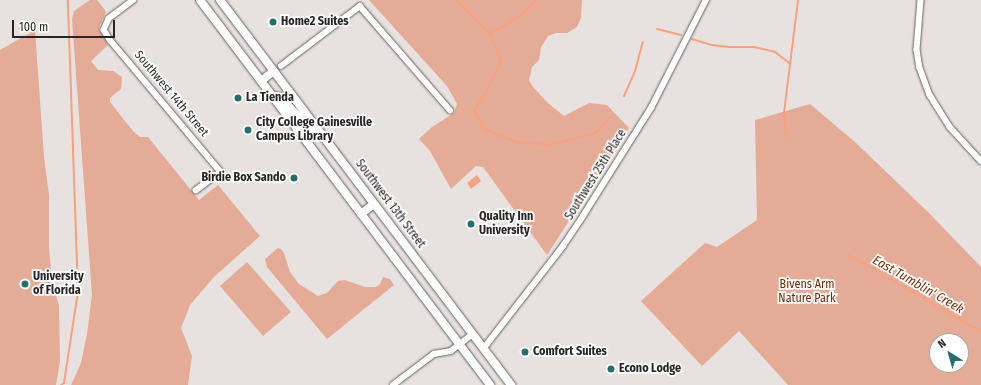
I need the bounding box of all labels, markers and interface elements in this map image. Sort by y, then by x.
scale bar [14,12,117,38]
place label: Home2 Suites [281,15,349,29]
marker: Home2 Suites [268,17,278,27]
text: 100 m [19,20,48,34]
street label: Southwest 14th Street [131,48,211,140]
place label: La Tienda [246,91,294,105]
marker: La Tienda [233,93,243,103]
place label: City College Gainesville Campus Library [256,116,372,144]
marker: City College Gainesville Campus Library [243,125,253,135]
street label: Southwest 25th Place [562,127,630,223]
street label: Southwest 13th Street [352,157,428,251]
place label: Birdie Box Sando [201,171,286,185]
marker: Birdie Box Sando [289,173,299,183]
place label: Quality Inn University [479,210,533,238]
marker: Quality Inn University [466,219,476,229]
water label: East Tumblin' Creek [870,253,966,317]
place label: University of Florida [33,270,84,298]
park label: Bivens Arm Nature Park [778,278,836,306]
marker: University of Florida [20,279,30,289]
north arrow [929,333,969,373]
text: N [936,337,949,351]
place label: Comfort Suites [533,345,607,359]
marker: Comfort Suites [520,347,530,357]
place label: Econo Lodge [619,362,681,376]
marker: Econo Lodge [606,364,616,374]

